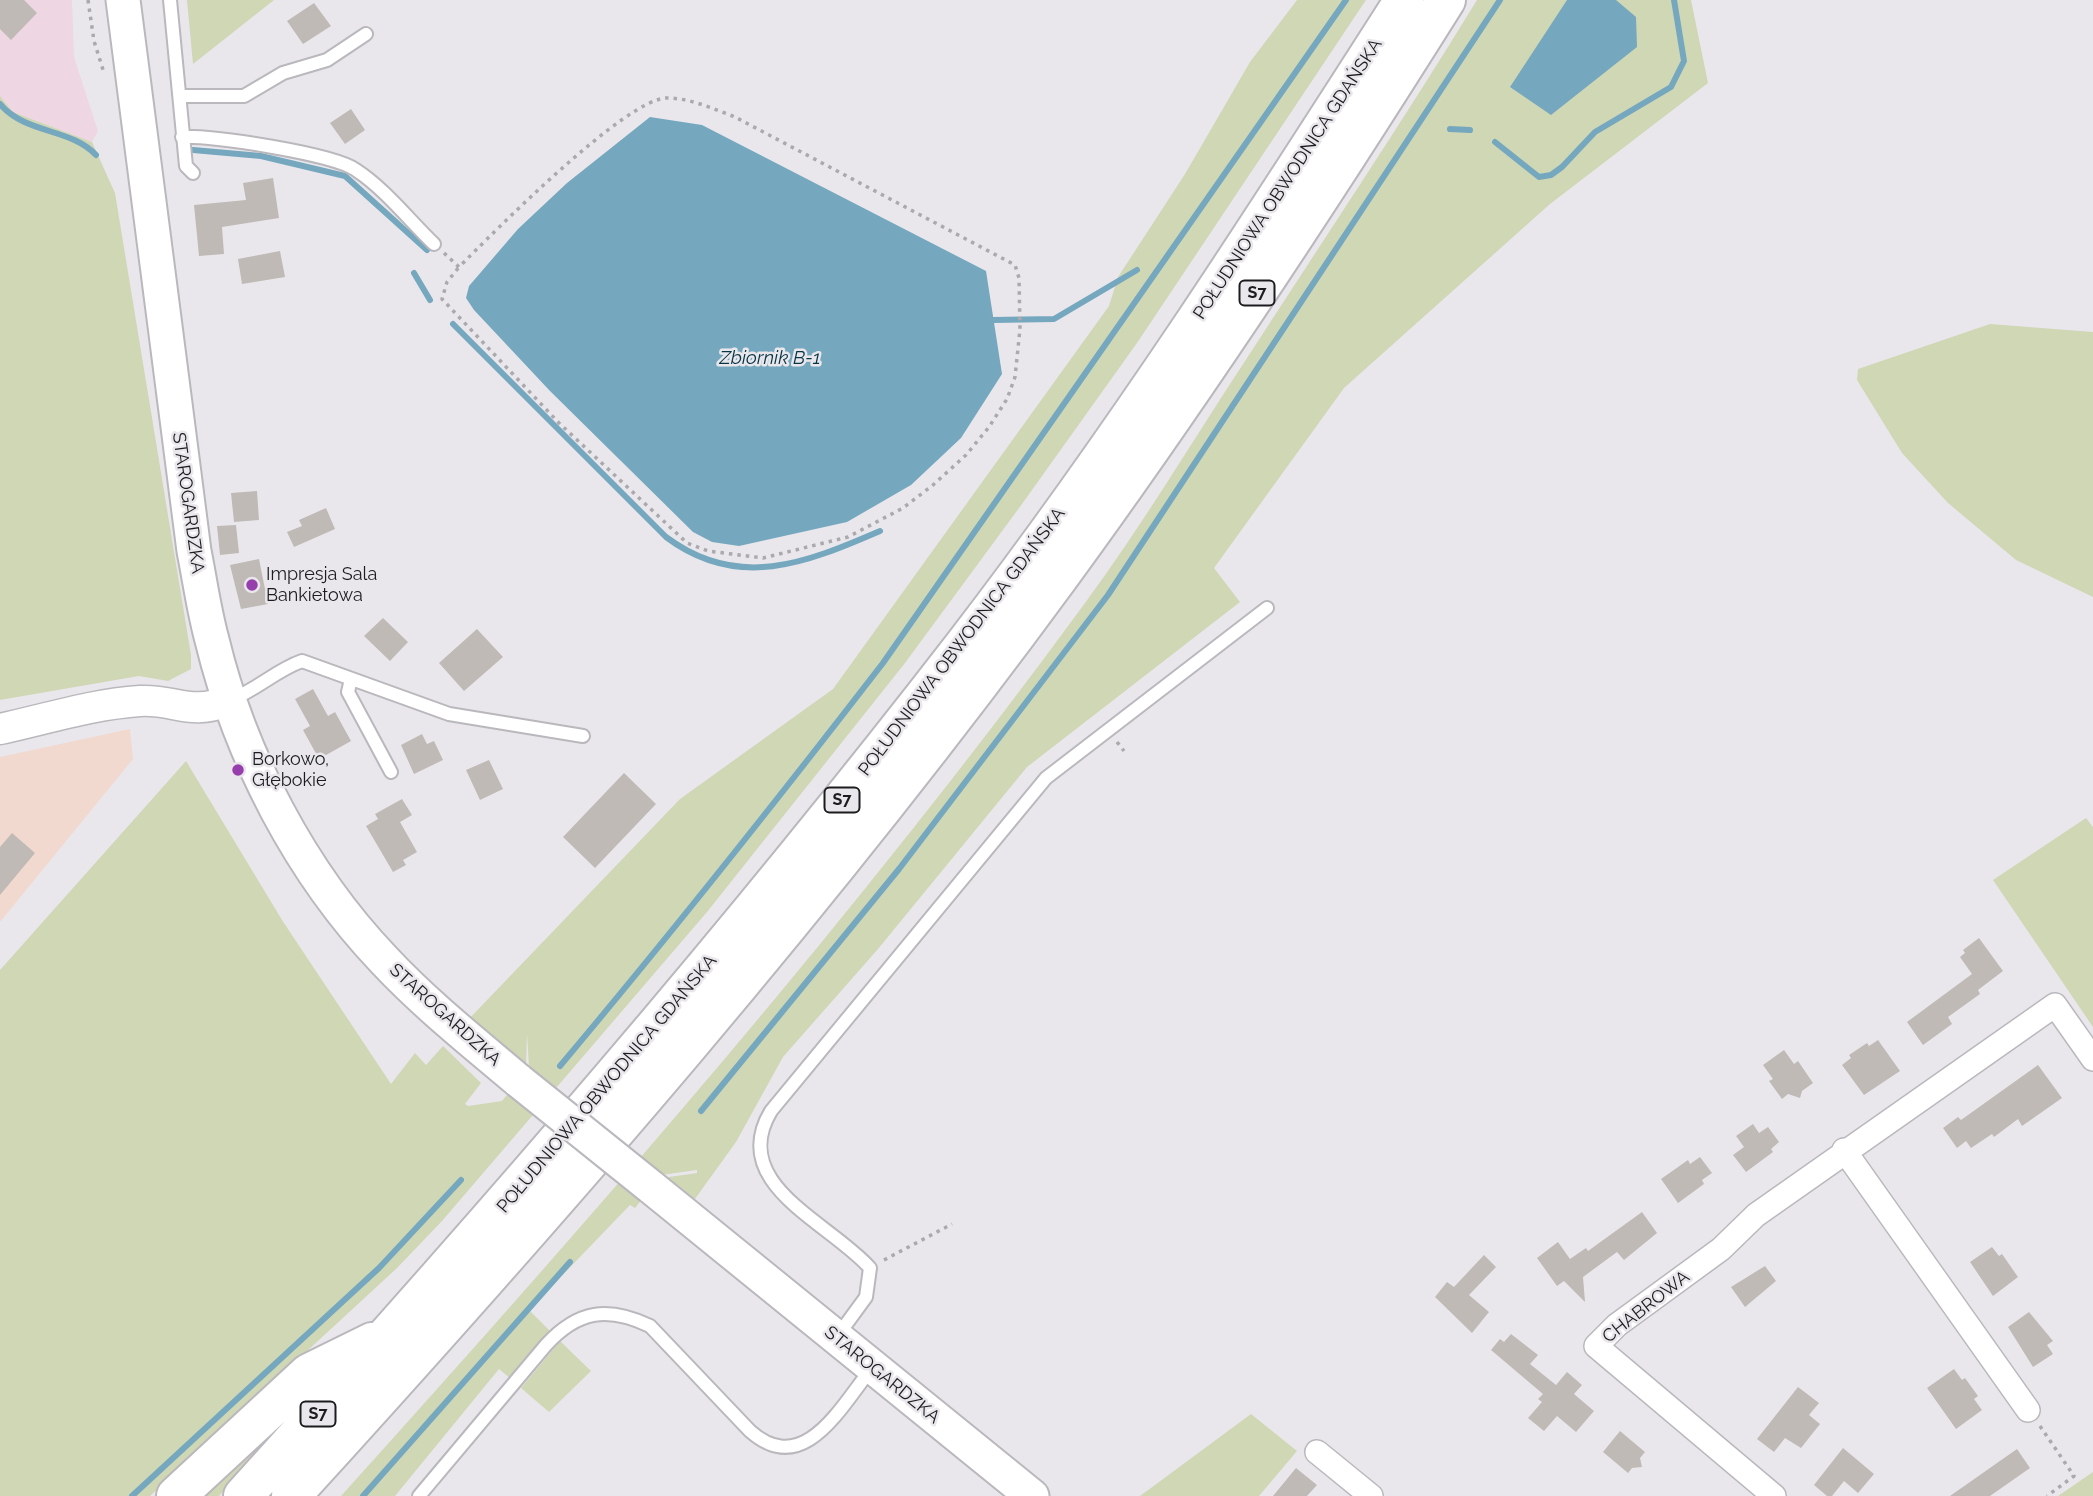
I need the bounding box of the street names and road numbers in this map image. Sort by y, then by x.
street label: POŁUDNIOWA OBWODNICA GDAŃSKA [1189,35,1387,323]
road number: S7 [1240,280,1274,306]
street label: STAROGARDZKA [167,431,209,575]
street label: POŁUDNIOWA OBWODNICA GDAŃSKA [854,504,1070,780]
road number: S7 [824,788,860,813]
street label: POŁUDNIOWA OBWODNICA GDAŃSKA [493,951,721,1217]
street label: STAROGARDZKA [385,959,505,1071]
street label: CHABROWA [1598,1266,1694,1348]
street label: STAROGARDZKA [820,1322,944,1428]
road number: S7 [300,1402,336,1426]

